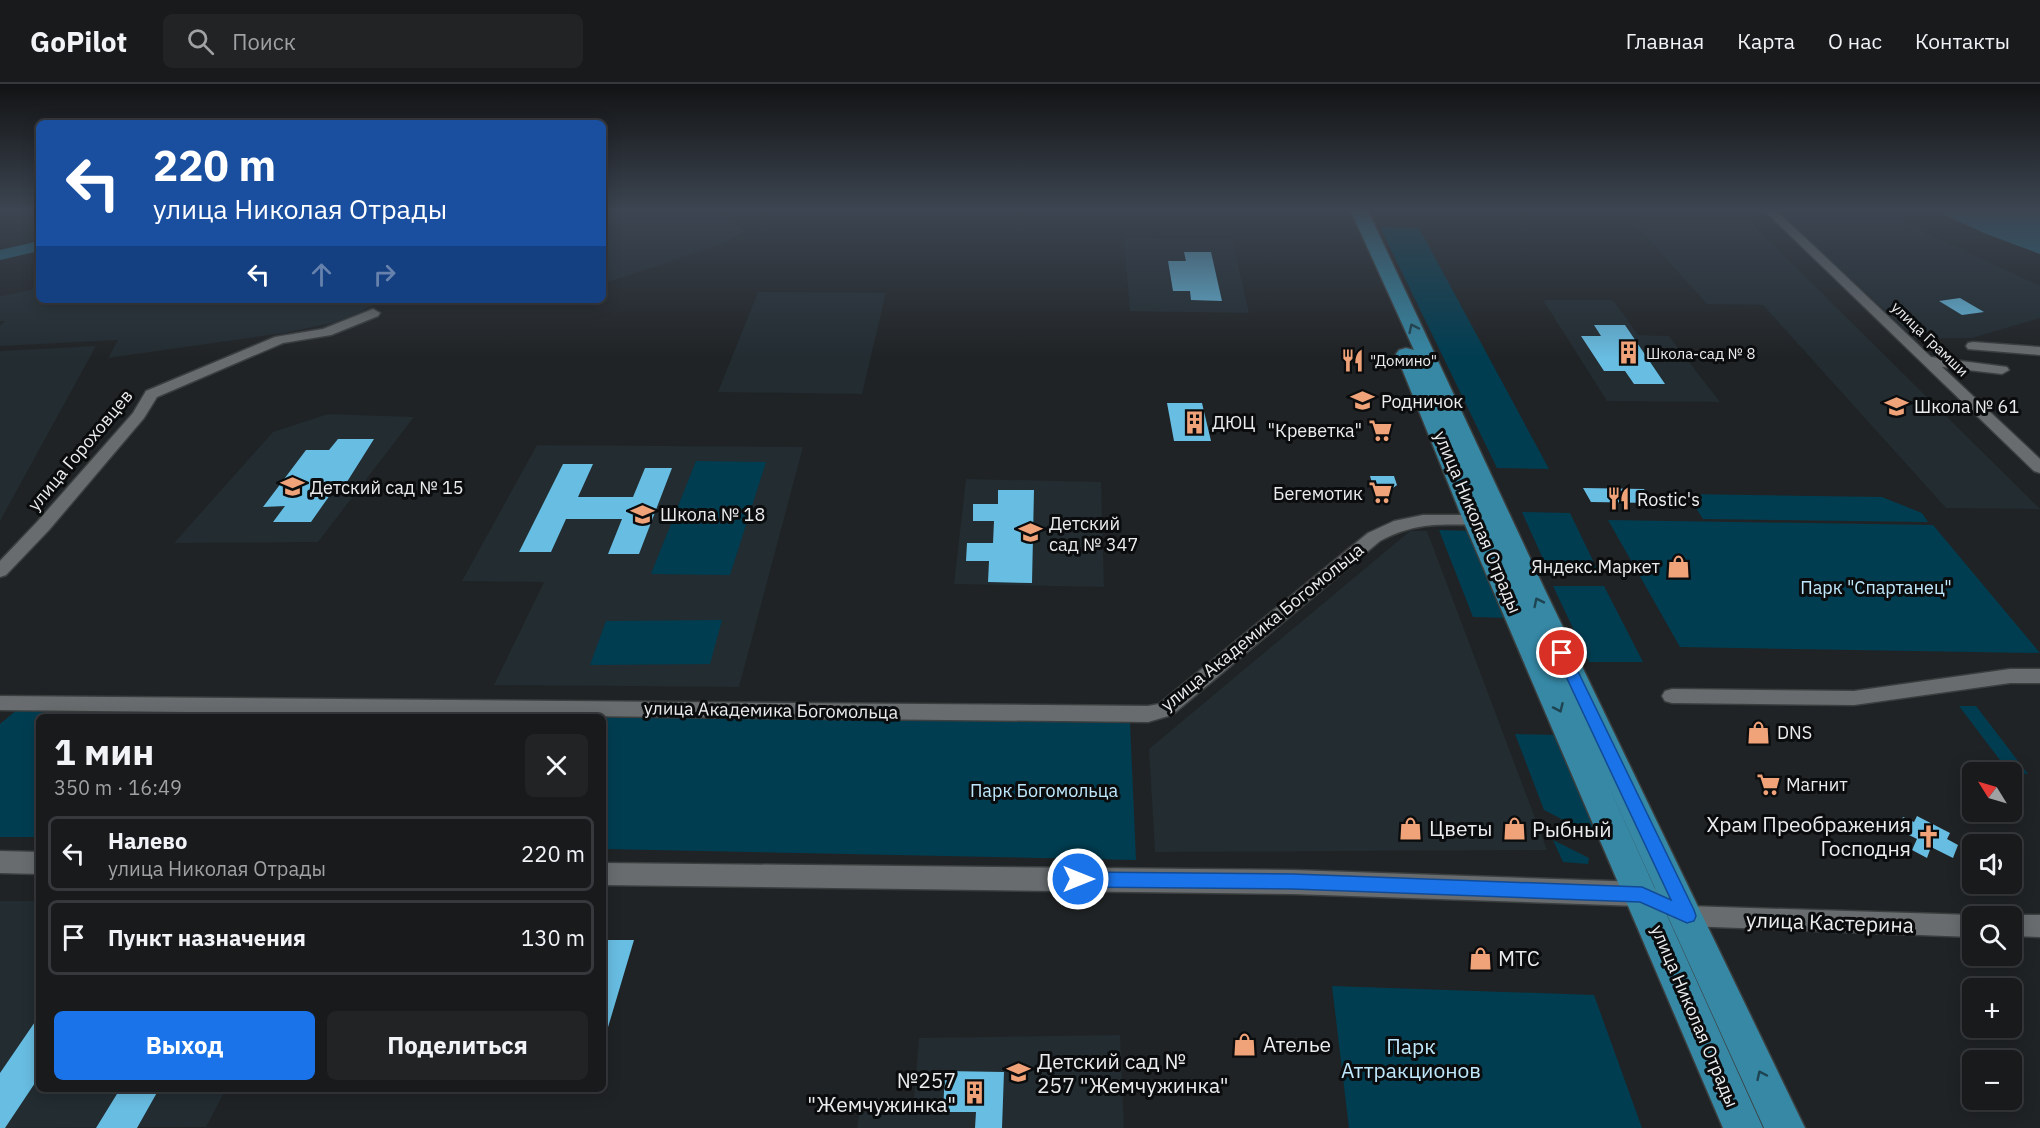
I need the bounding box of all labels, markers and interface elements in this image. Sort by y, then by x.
search box [163,14,583,68]
text: GoPilot [30,23,127,60]
icon: search [184,25,217,58]
text: Поиск [232,27,296,56]
text: Главная [1626,27,1704,55]
text: Карта [1737,27,1795,55]
text: О нас [1828,27,1882,55]
text: Контакты [1915,27,2010,55]
text: 220 m [153,138,276,193]
icon: left [54,144,132,222]
text: улица Николая Отрады [153,191,447,226]
icon: left [242,258,275,291]
icon: ahead [305,258,338,291]
icon: right [368,258,401,291]
street label: улица Грамши [1888,298,1972,380]
one-way arrow [1409,324,1421,335]
building icon: Школа-сад № 8 [1615,340,1641,366]
place label: Школа-сад № 8 [1646,344,1756,363]
restaurant icon: "Домино" [1339,347,1365,373]
place label: "Домино" [1370,351,1437,370]
street label: улица Гороховцев [23,385,137,515]
school or university icon: Родничок [1350,388,1376,414]
place label: Родничок [1381,390,1463,413]
school or university icon: Школа № 61 [1883,393,1909,419]
place label: Школа № 61 [1914,395,2019,418]
building icon: ДЮЦ [1181,409,1207,435]
place label: ДЮЦ [1212,411,1256,434]
supermarket icon: "Креветка" [1367,417,1393,443]
place label: "Креветка" [1267,419,1362,442]
street label: улица Николая Отрады [1429,427,1527,617]
school or university icon: Детский сад № 15 [279,474,305,500]
place label: Детский сад № 15 [310,476,464,499]
supermarket icon: Бегемотик [1368,480,1394,506]
place label: Бегемотик [1273,482,1363,505]
restaurant icon: Rostic's [1606,486,1632,512]
place label: Rostic's [1637,488,1700,511]
school or university icon: Школа № 18 [629,501,655,527]
place label: Школа № 18 [660,503,765,526]
place label: Детский сад № 347 [1049,512,1138,556]
school or university icon: Детский сад № 347 [1018,520,1044,546]
street label: улица Академика Богомольца [1156,538,1368,716]
shop icon: Яндекс.Маркет [1665,553,1691,579]
place label: Яндекс.Маркет [1531,555,1661,578]
park label: Парк "Спартанец" [1800,576,1952,599]
one-way arrow [1533,598,1545,609]
pin [1536,627,1587,678]
icon: arrive [1545,636,1578,669]
street label: улица Академика Богомольца [644,696,899,724]
one-way arrow [1552,701,1564,712]
shop icon: DNS [1746,719,1772,745]
place label: DNS [1777,721,1812,744]
text: 1 мин [54,728,154,775]
button: close [525,734,588,797]
north arrow [1962,762,2022,822]
map controls [1962,762,2022,1110]
supermarket icon: Магнит [1755,771,1781,797]
place label: Магнит [1786,773,1848,796]
text: 350 m · 16:49 [54,774,182,801]
park label: Парк Богомольца [970,779,1119,802]
place label: Храм Преображения Господня [1707,810,1911,862]
place label: Цветы [1429,814,1492,842]
shop icon: Цветы [1398,815,1424,841]
place label: Рыбный [1532,815,1612,843]
shop icon: Рыбный [1501,816,1527,842]
church icon: Храм Преображения Господня [1916,823,1942,849]
text: Налево [108,826,187,855]
button: sound [1962,834,2022,894]
icon: left [57,837,90,870]
text: 220 m [521,839,585,868]
position arrow [1046,847,1110,911]
text: улица Николая Отрады [108,855,326,882]
street label: улица Кастерина [1746,905,1914,939]
button: search [1962,906,2022,966]
icon: arrive [57,921,90,954]
street label: улица Николая Отрады [1646,921,1744,1111]
text: Пункт назначения [108,923,306,952]
text: 130 m [521,923,585,952]
place label: МТС [1498,944,1540,972]
shop icon: МТС [1467,945,1493,971]
button: + [1962,978,2022,1038]
button: Выход [54,1011,315,1080]
button: Поделиться [327,1011,588,1080]
place label: Ателье [1263,1030,1331,1058]
shop icon: Ателье [1232,1031,1258,1057]
park label: Парк Аттракционов [1341,1032,1481,1084]
place label: Детский сад № 257 "Жемчужинка" [1037,1047,1229,1099]
button: − [1962,1050,2022,1110]
school or university icon: Детский сад № 257 "Жемчужинка" [1006,1060,1032,1086]
place label: №257 "Жемчужинка" [807,1066,956,1118]
one-way arrow [1756,1070,1768,1081]
building icon: №257 "Жемчужинка" [961,1079,987,1105]

